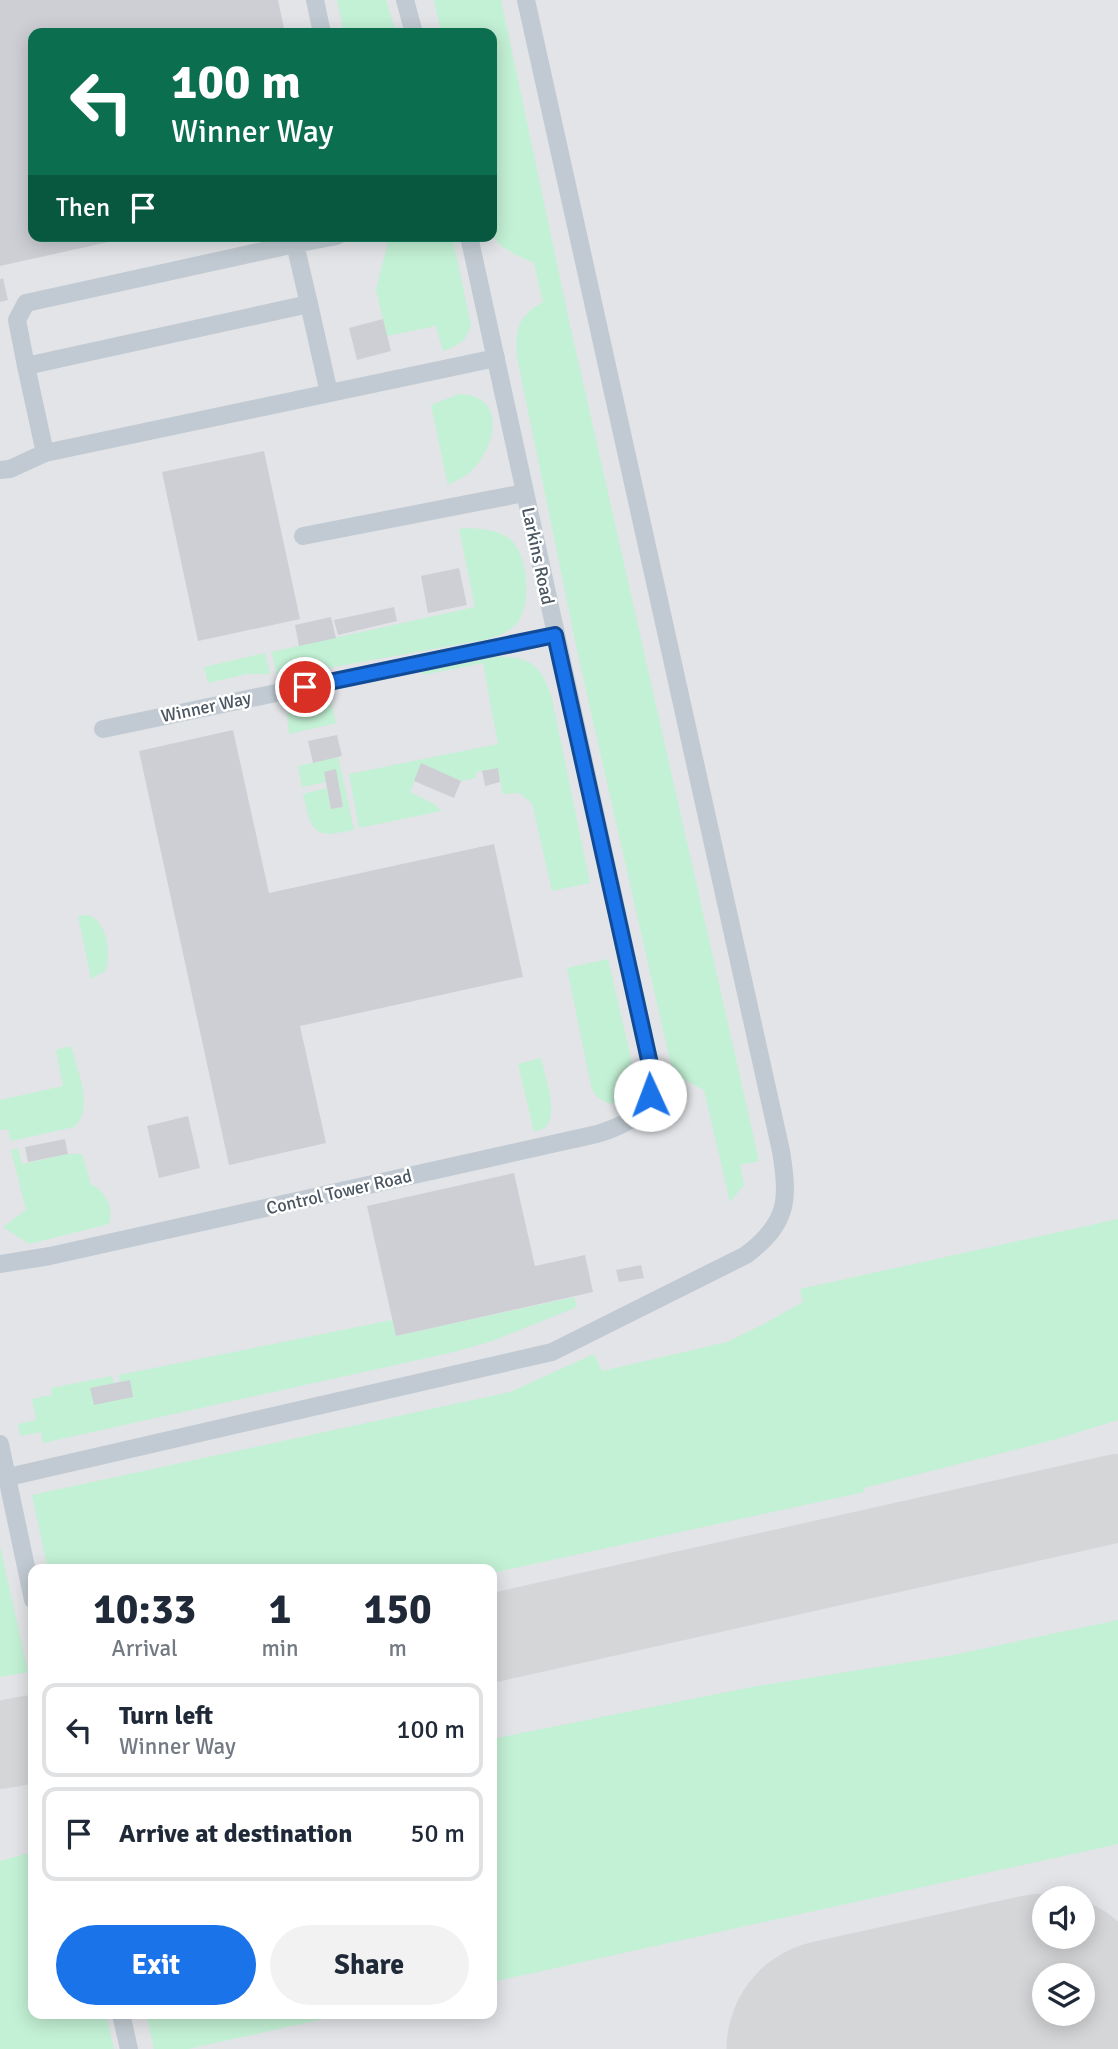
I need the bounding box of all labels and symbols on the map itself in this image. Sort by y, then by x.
street label: Larkins Road [517,505,559,607]
pin [275,657,335,717]
street label: Winner Way [159,687,254,727]
position arrow [613,1058,687,1132]
street label: Control Tower Road [264,1165,414,1219]

